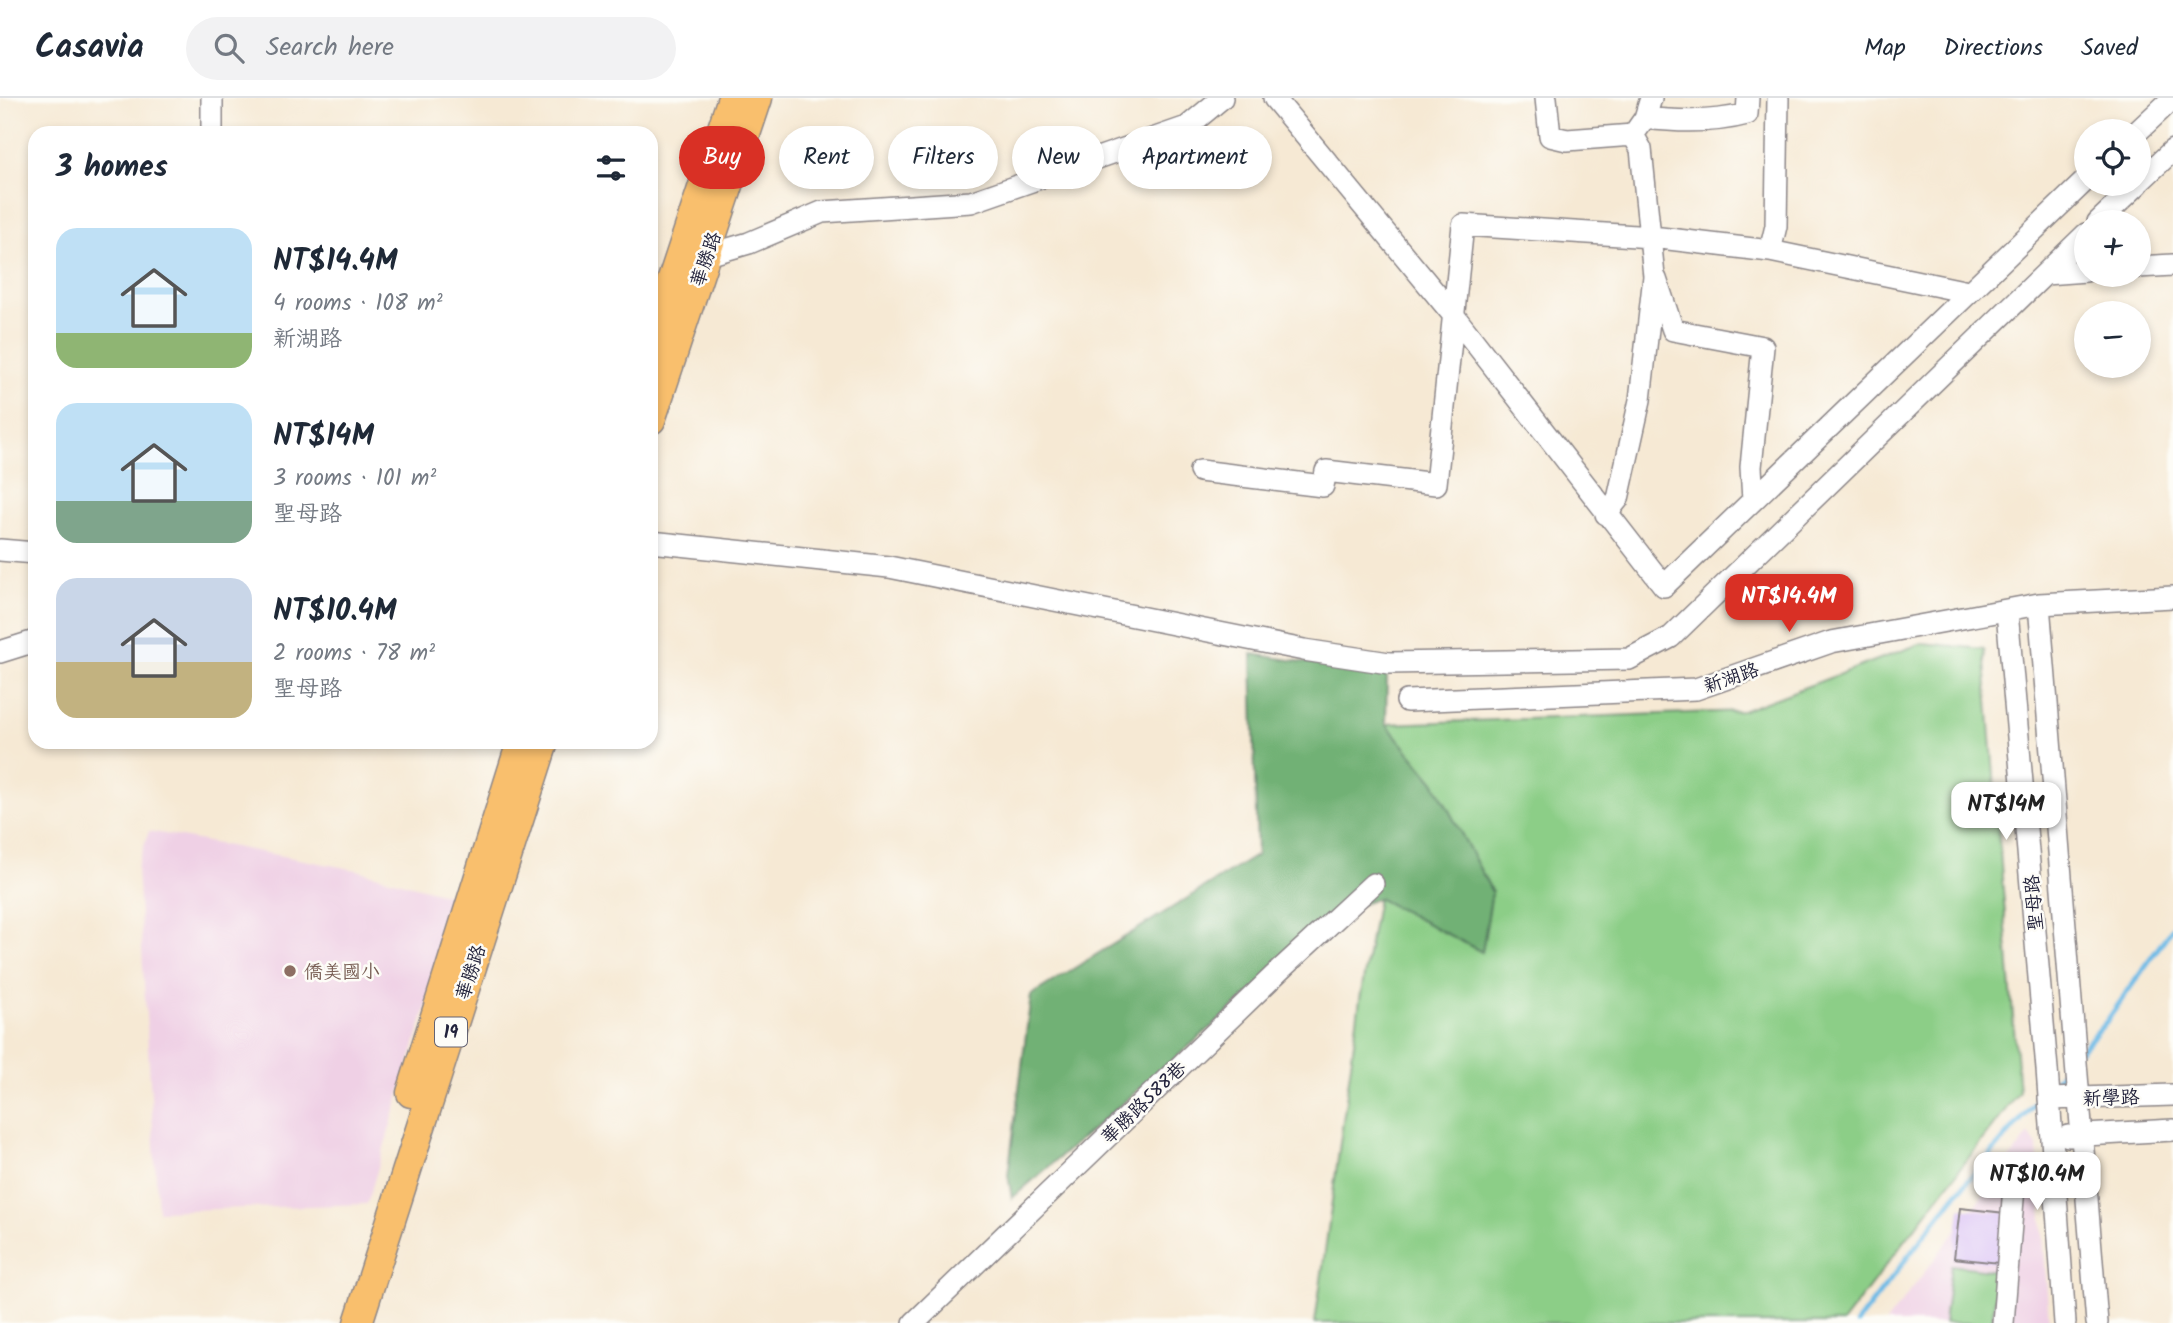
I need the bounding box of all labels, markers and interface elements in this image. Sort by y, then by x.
search box [186,17,676,80]
text: Casavia [35,22,144,75]
text: Search here [266,27,394,69]
icon: search [210,29,248,67]
text: Map [1864,29,1906,68]
text: Directions [1944,29,2043,68]
text: Saved [2081,29,2138,68]
map controls [2074,119,2151,378]
button: locate [2074,119,2151,196]
chip: Buy [679,126,765,189]
chip: Rent [779,126,874,189]
chip: Filters [888,126,998,189]
chip: New [1012,126,1104,189]
chip: Apartment [1118,126,1272,189]
text: 3 homes [56,144,168,192]
icon: filters [592,149,630,187]
button: + [2074,210,2151,287]
street label: 華勝路 [683,228,730,291]
text: NT$14.4M [273,238,398,286]
icon: home [112,256,196,340]
text: 4 rooms · 108 m² [273,286,443,322]
button: − [2074,301,2151,378]
text: 新湖路 [273,322,342,358]
text: NT$14M [273,413,374,461]
icon: home [112,431,196,515]
text: 3 rooms · 101 m² [273,461,436,497]
text: 聖母路 [273,497,342,533]
pin: NT$14.4M [1717,574,1861,634]
text: NT$14.4M [1741,579,1837,615]
text: NT$10.4M [273,588,397,636]
icon: home [112,606,196,690]
text: 2 rooms · 78 m² [273,636,435,672]
street label: 新湖路 [1700,655,1763,702]
text: 聖母路 [273,672,342,708]
pin: NT$14M [1949,782,2063,842]
text: NT$14M [1967,787,2045,823]
street label: 聖母路 [2018,873,2052,933]
street label: 華勝路 [449,941,495,1004]
place label: 僑美國小 [304,958,380,988]
marker: 僑美國小 [282,963,298,979]
road number: 19 [435,1017,467,1046]
street label: 華勝路588巷 [1095,1055,1194,1152]
street label: 新學路 [2082,1083,2140,1115]
pin: NT$10.4M [1965,1152,2109,1212]
text: NT$10.4M [1990,1157,2084,1193]

